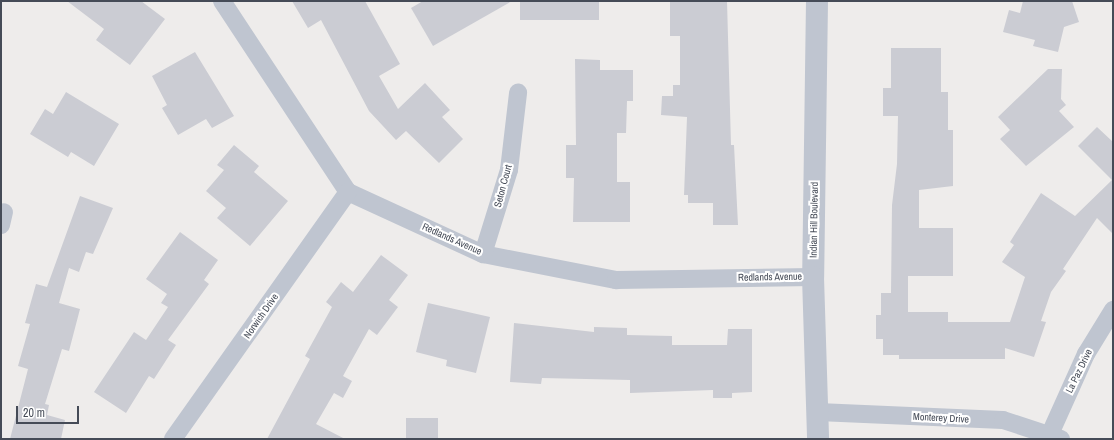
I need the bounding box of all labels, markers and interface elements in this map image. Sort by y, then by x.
street label: Seton Court [492,163,514,209]
street label: Indian Hill Boulevard [807,182,821,258]
street label: Redlands Avenue [420,220,484,258]
street label: Redlands Avenue [738,270,802,284]
street label: Norwich Drive [241,291,281,341]
street label: La Paz Drive [1063,347,1095,395]
scale bar [18,398,81,424]
text: 20 m [23,405,45,421]
street label: Monterey Drive [913,411,969,425]

